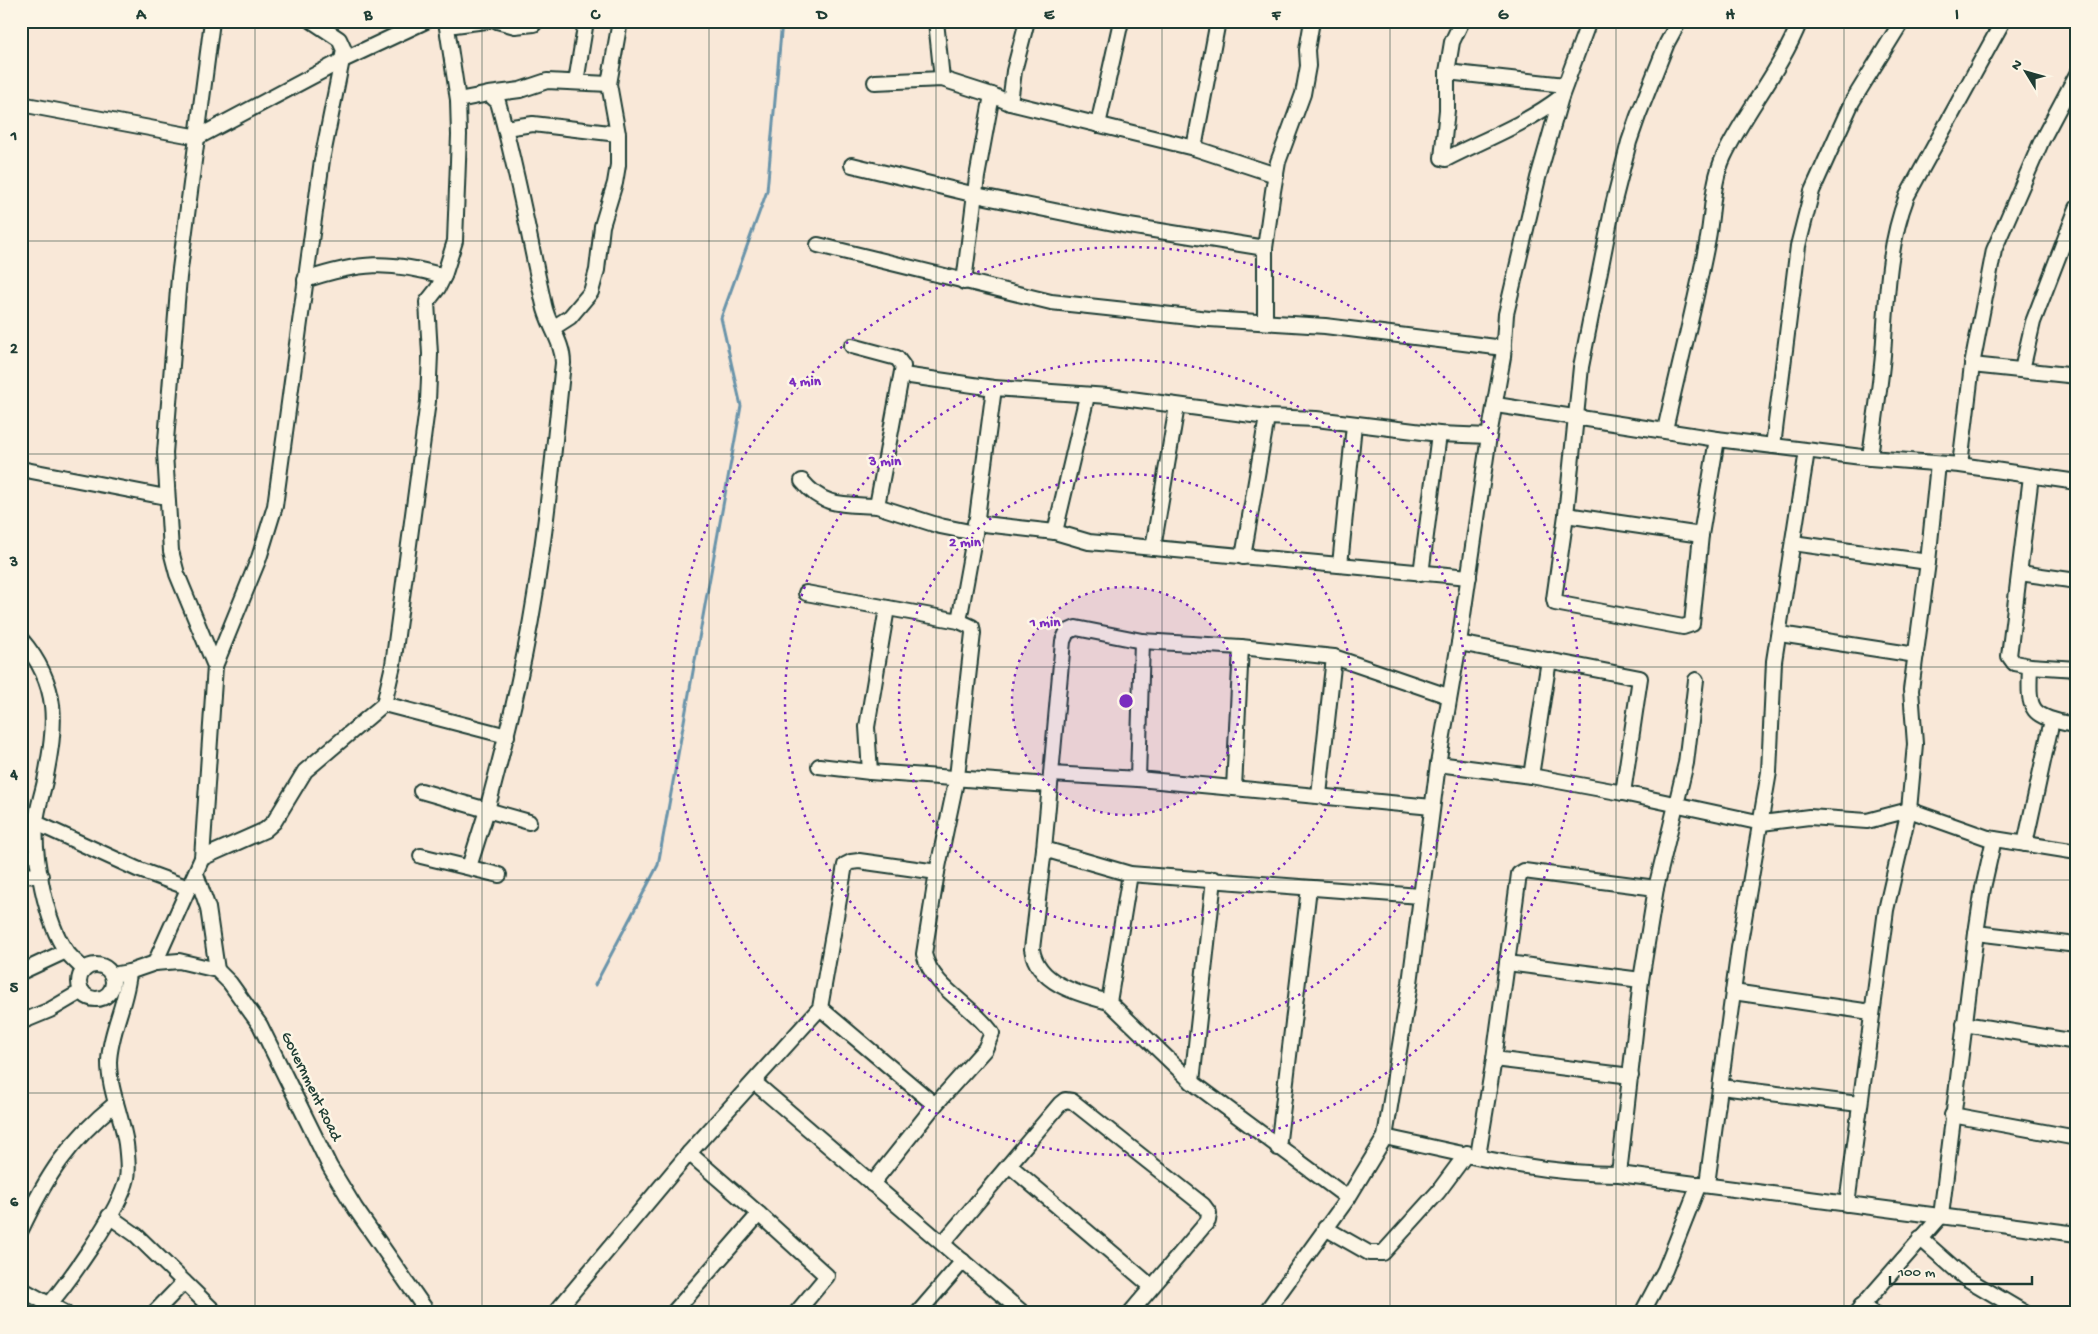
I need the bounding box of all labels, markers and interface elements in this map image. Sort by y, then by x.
text: A [135,7,147,26]
text: B [363,7,373,26]
text: C [590,7,601,26]
text: D [815,7,828,26]
text: E [1044,7,1055,26]
text: F [1271,7,1282,26]
text: G [1498,7,1509,26]
text: H [1725,7,1735,26]
text: I [1955,7,1959,26]
north arrow [2000,48,2050,98]
text: N [2008,57,2027,74]
text: 1 [10,128,17,147]
text: 2 [10,341,18,360]
text: 4 min [788,373,822,391]
text: 3 min [868,453,902,471]
text: 2 min [949,534,982,552]
text: 3 [9,554,18,573]
text: 1 min [1029,614,1061,632]
centre of rings [1117,692,1135,710]
text: 4 [9,767,18,786]
text: 5 [10,980,19,999]
street label: Government Road [275,1029,345,1146]
text: 6 [10,1194,19,1213]
scale bar [1890,1254,2033,1286]
text: 100 m [1897,1264,1936,1282]

